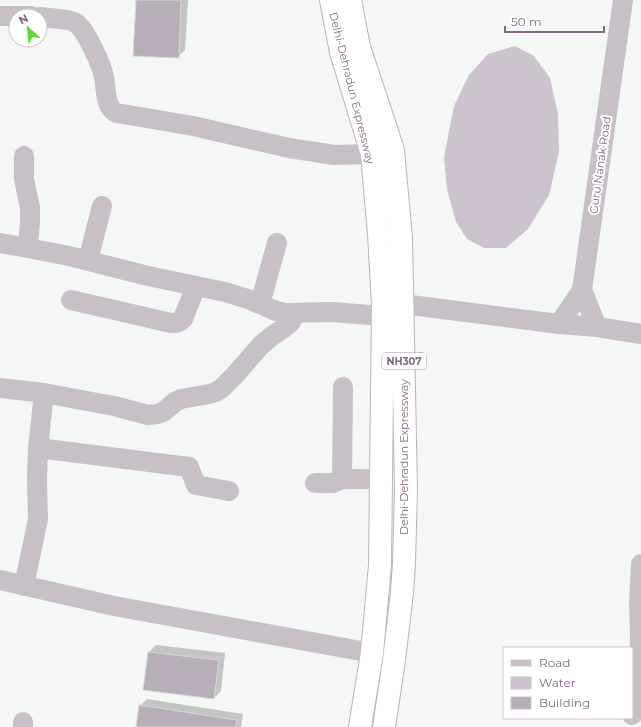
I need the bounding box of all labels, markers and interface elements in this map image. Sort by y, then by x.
north arrow [8,8,48,48]
scale bar [505,8,604,34]
text: N [16,11,31,27]
street label: Delhi-Dehradun Expressway [326,11,378,165]
text: 50 m [511,14,542,29]
street label: Guru Nanak Road [586,115,614,215]
road number: NH307 [382,353,426,369]
street label: Delhi-Dehradun Expressway [397,379,411,535]
legend [503,647,633,719]
text: Road [539,655,570,670]
text: Water [539,675,576,690]
text: Building [539,695,590,710]

